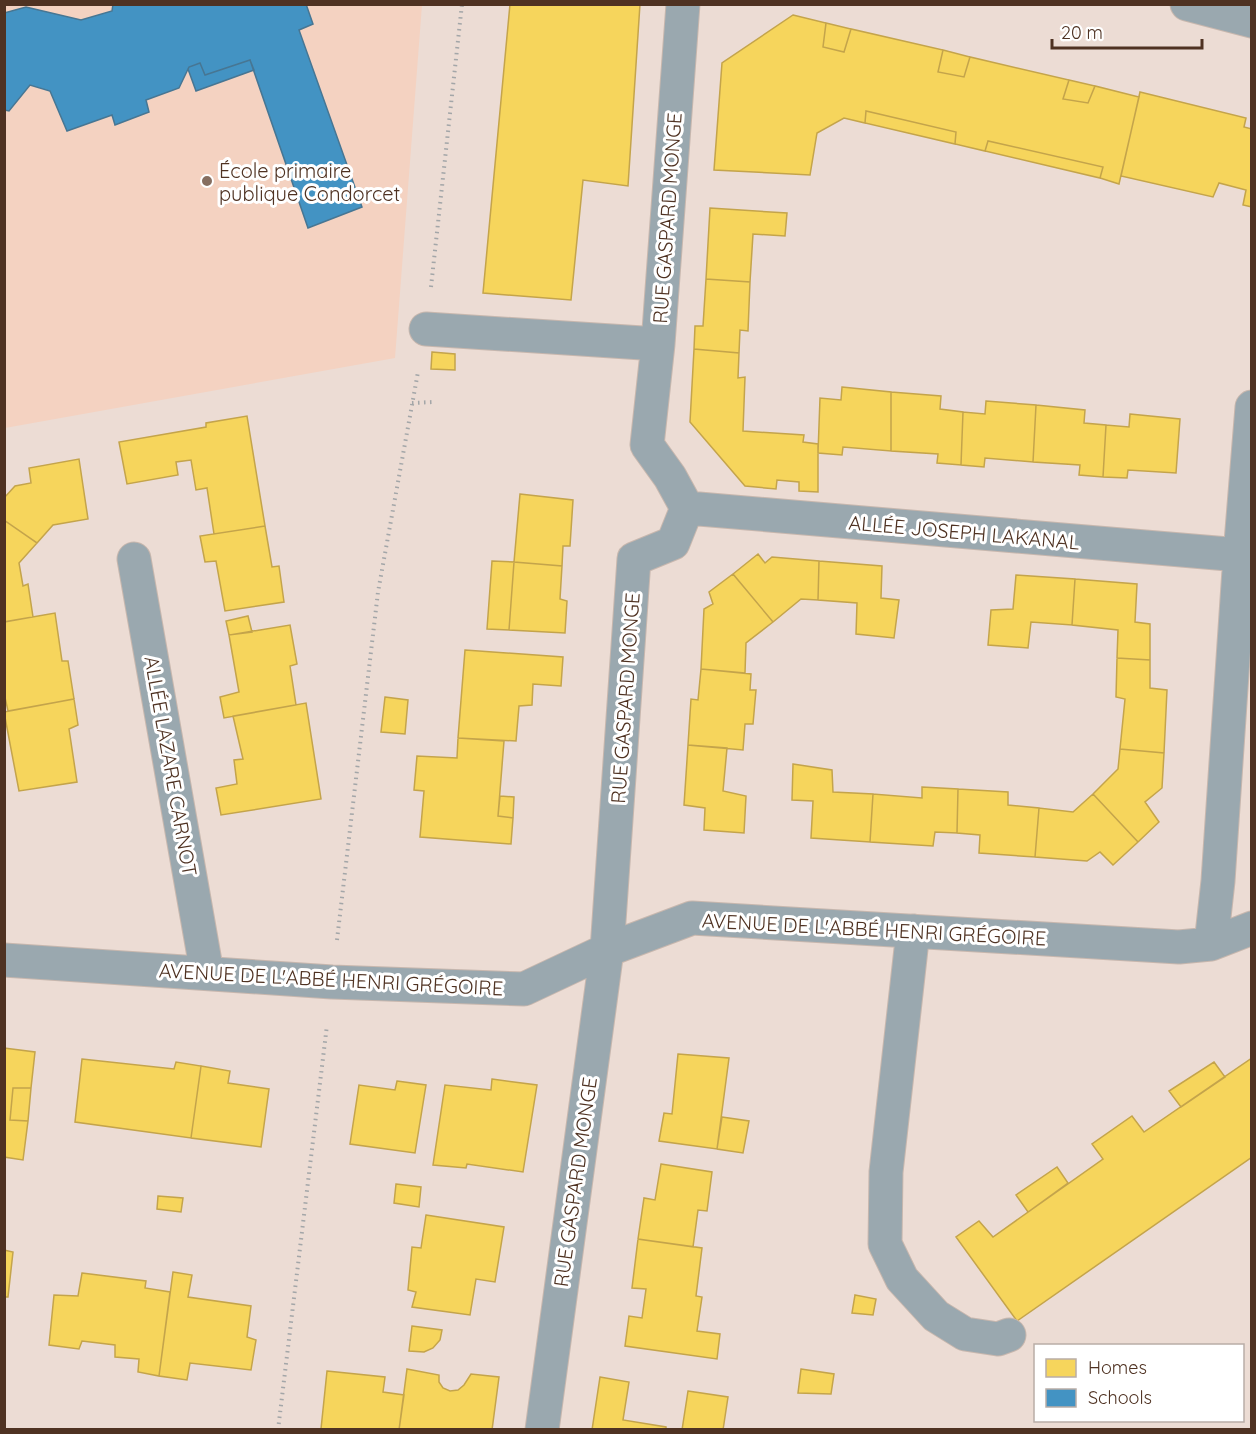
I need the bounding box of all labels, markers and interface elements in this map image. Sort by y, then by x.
scale bar [1052,12,1202,50]
text: 20 m [1061,21,1103,44]
street label: RUE GASPARD MONGE [647,112,687,324]
place label: École primaire publique Condorcet [219,158,401,206]
marker: École primaire publique Condorcet [200,174,214,188]
street label: ALLÉE JOSEPH LAKANAL [847,509,1081,555]
street label: RUE GASPARD MONGE [605,592,645,804]
street label: ALLÉE LAZARE CARNOT [139,654,203,878]
street label: AVENUE DE L'ABBÉ HENRI GRÉGOIRE [701,907,1047,951]
street label: AVENUE DE L'ABBÉ HENRI GRÉGOIRE [158,957,504,1001]
street label: RUE GASPARD MONGE [548,1076,602,1288]
legend [1034,1344,1244,1422]
text: Homes [1088,1356,1147,1379]
text: Schools [1088,1386,1152,1409]

